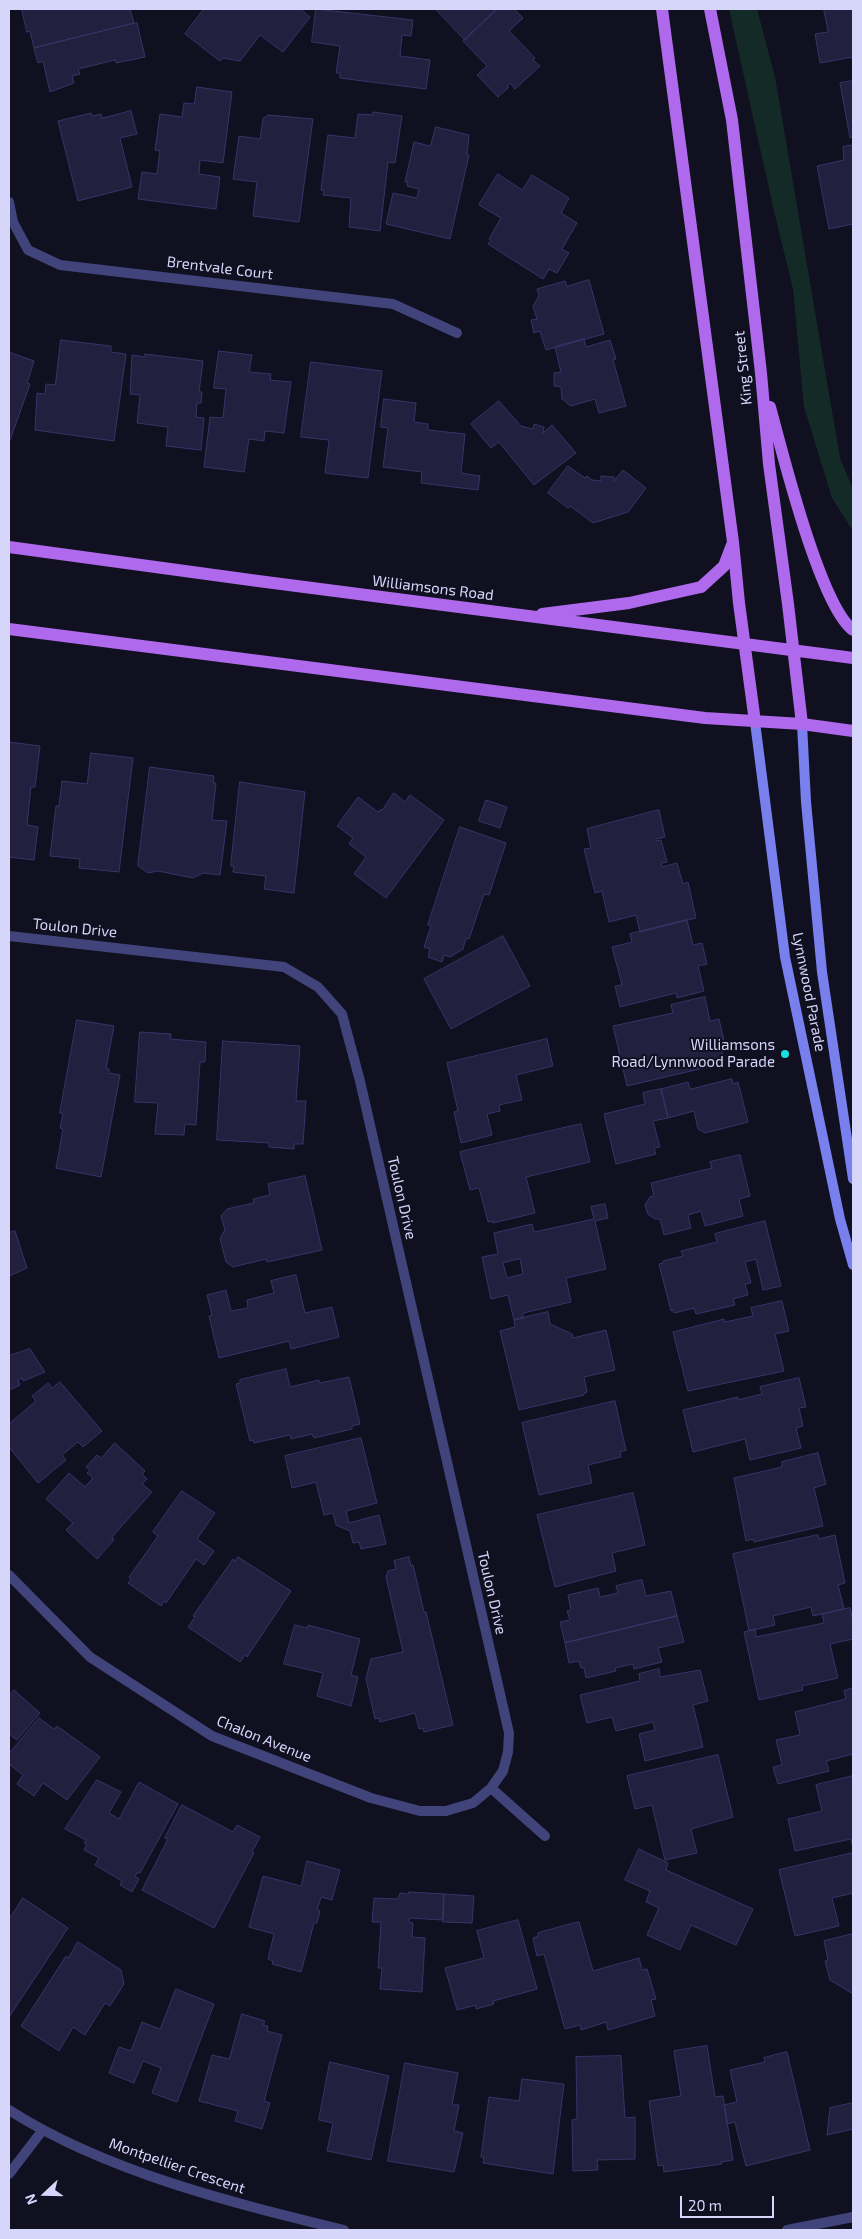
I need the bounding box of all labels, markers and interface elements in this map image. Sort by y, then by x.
street label: Brentvale Court [166,253,274,283]
street label: King Street [730,330,756,406]
street label: Williamsons Road [371,572,495,604]
street label: Toulon Drive [32,915,118,941]
street label: Lynnwood Parade [789,931,829,1053]
place label: Williamsons Road/Lynnwood Parade [611,1036,775,1071]
marker: Williamsons Road/Lynnwood Parade [779,1048,791,1060]
street label: Toulon Drive [384,1155,420,1241]
street label: Toulon Drive [474,1550,510,1636]
street label: Chalon Avenue [214,1712,314,1766]
street label: Montpellier Crescent [107,2134,247,2198]
north arrow [20,2169,70,2219]
scale bar [682,2186,776,2218]
text: N [21,2192,40,2207]
text: 20 m [688,2196,722,2214]

